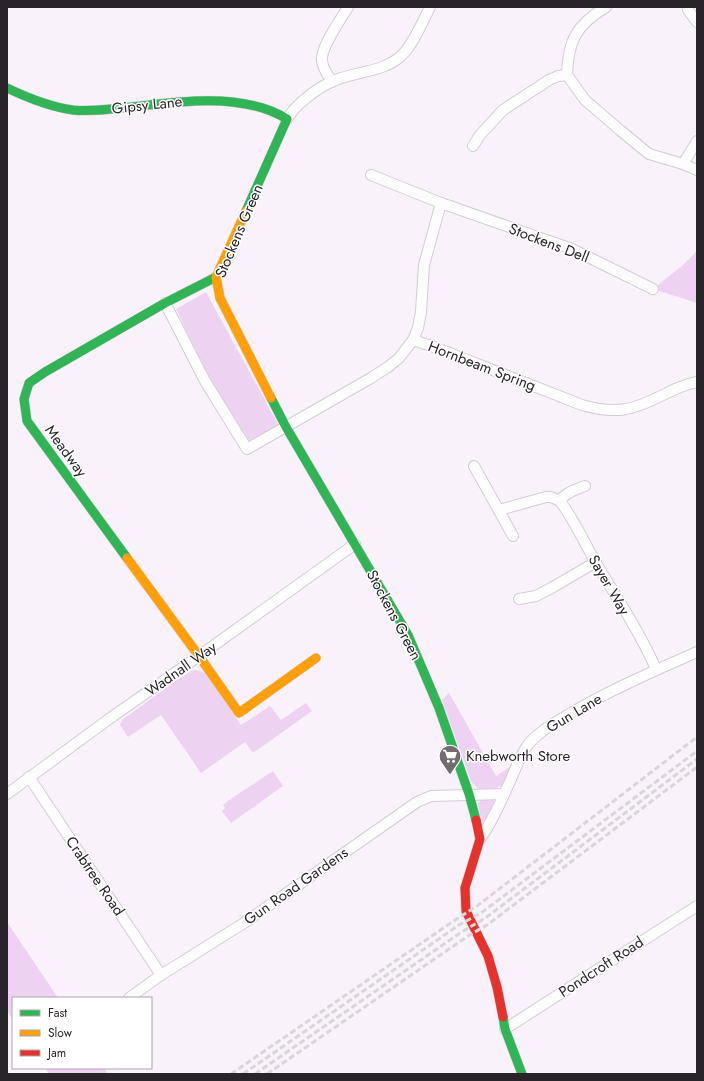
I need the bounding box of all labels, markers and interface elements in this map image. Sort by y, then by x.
street label: Gipsy Lane [111,90,184,120]
street label: Stockens Green [209,181,269,281]
street label: Stockens Dell [506,218,592,268]
street label: Hornbeam Spring [425,335,539,397]
street label: Meadway [40,420,93,482]
street label: Sayer Way [583,551,635,620]
street label: Stockens Green [361,566,427,664]
street label: Wadnall Way [141,636,222,702]
street label: Gun Lane [542,688,606,738]
supermarket icon: Knebworth Store [437,743,463,776]
place label: Knebworth Store [466,745,571,767]
street label: Crabtree Road [60,832,130,920]
street label: Gun Road Gardens [239,842,353,930]
street label: Pondcroft Road [554,931,648,1003]
legend [12,997,152,1069]
text: Fast [48,1004,67,1022]
text: Slow [48,1024,73,1042]
text: Jam [46,1044,66,1062]

